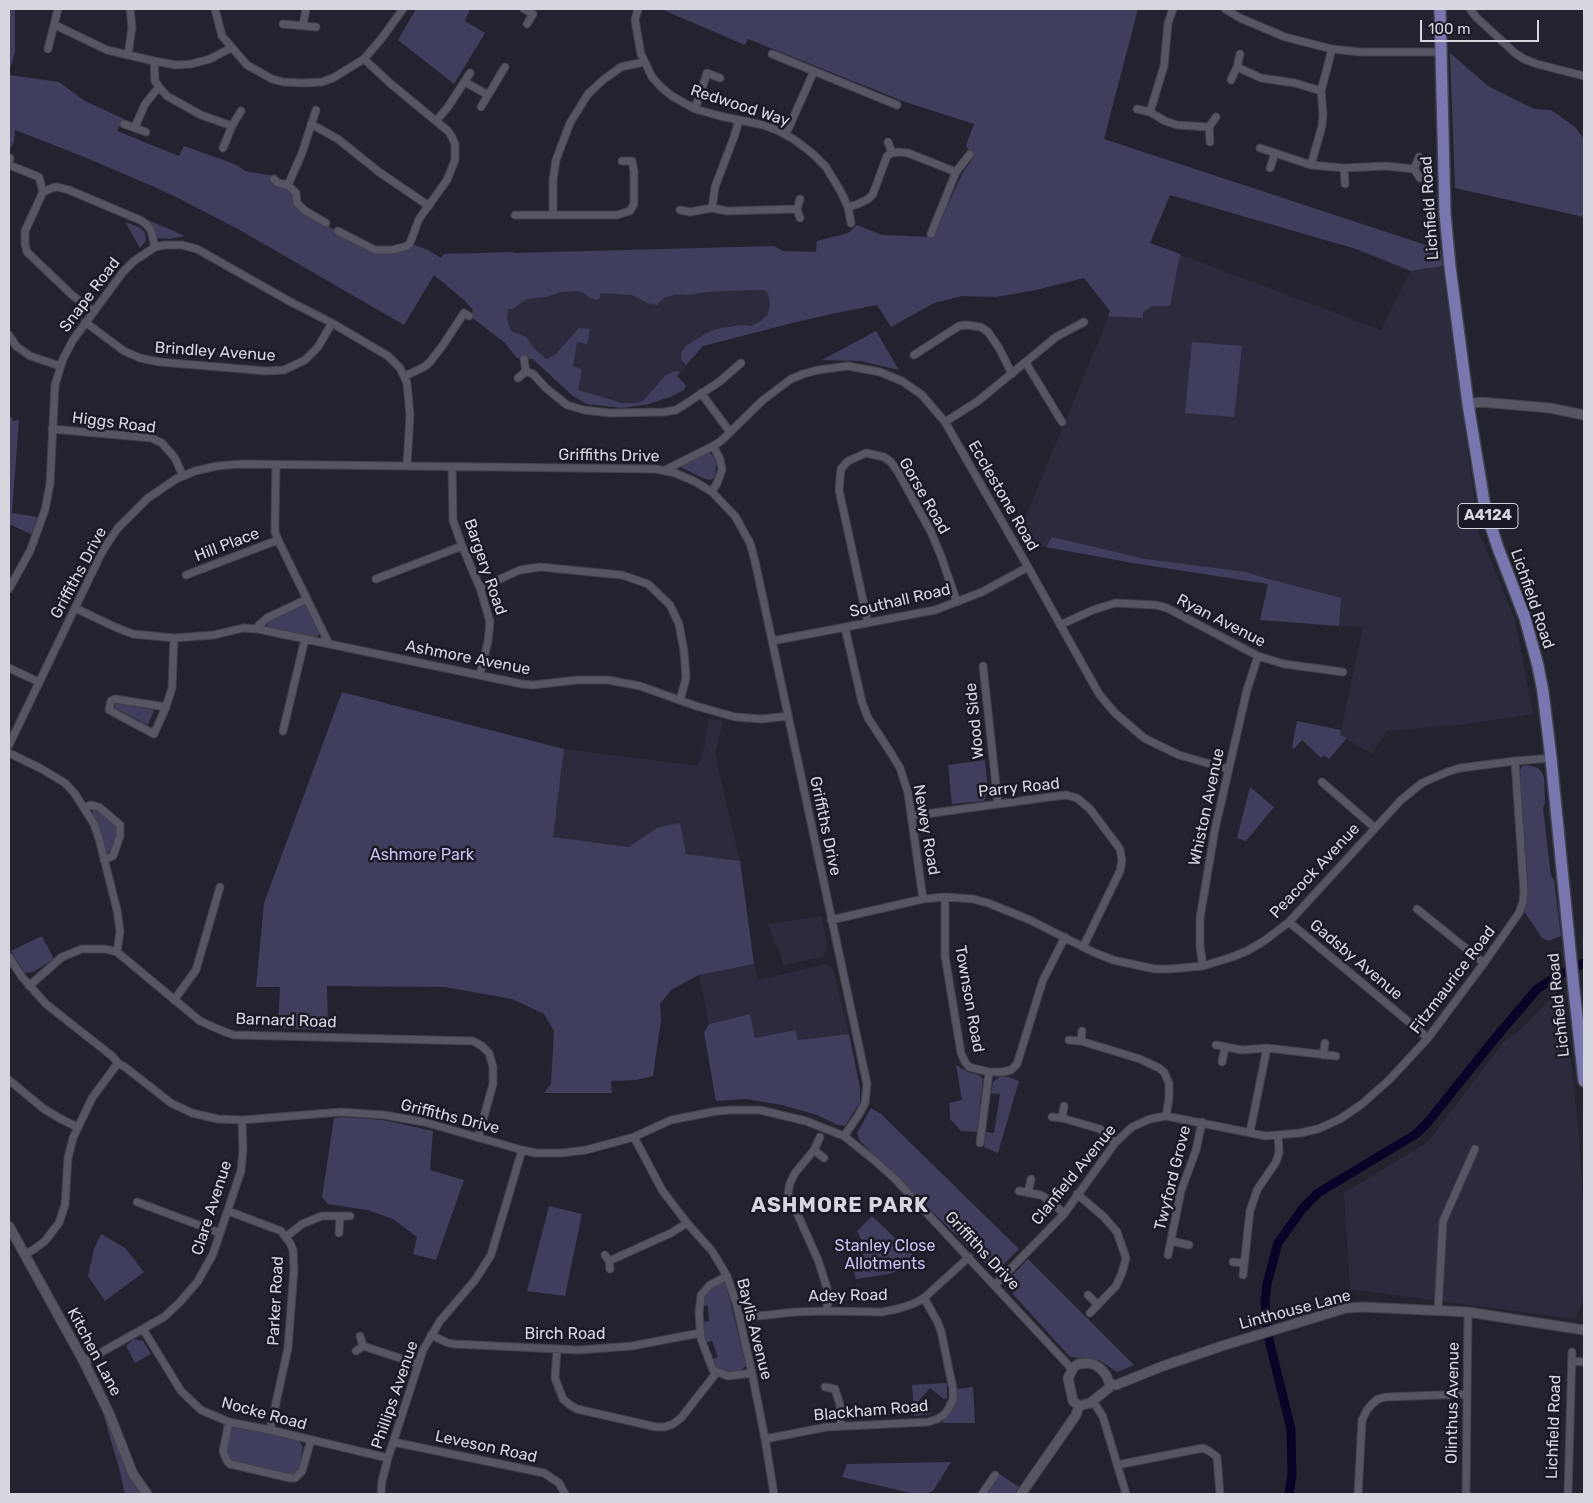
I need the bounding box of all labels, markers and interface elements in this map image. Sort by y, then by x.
scale bar [1423,10,1542,42]
text: 100 m [1428,20,1470,38]
street label: Redwood Way [688,81,792,131]
street label: Lichfield Road [1417,155,1443,261]
street label: Snape Road [56,254,124,336]
street label: Brindley Avenue [154,338,276,366]
street label: Higgs Road [71,408,157,438]
street label: Ecclestone Road [964,437,1042,555]
street label: Griffiths Drive [558,446,660,466]
street label: Gorse Road [894,454,954,538]
road number: A4124 [1458,504,1518,528]
street label: Bargery Road [460,516,510,618]
street label: Griffiths Drive [47,524,111,622]
street label: Hill Place [192,524,262,566]
street label: Lichfield Road [1506,547,1558,651]
street label: Southall Road [848,580,952,622]
street label: Ryan Avenue [1173,590,1269,652]
street label: Ashmore Avenue [404,636,532,680]
street label: Wood Side [961,682,989,760]
street label: Whiston Avenue [1185,746,1229,868]
street label: Parry Road [977,774,1061,802]
street label: Griffiths Drive [805,775,845,877]
street label: Newey Road [909,783,943,877]
street label: Peacock Avenue [1266,819,1364,923]
park label: Ashmore Park [370,845,474,865]
street label: Gadsby Avenue [1306,916,1406,1004]
street label: Fitzmaurice Road [1406,922,1500,1038]
street label: Townson Road [950,944,988,1054]
street label: Lichfield Road [1544,952,1574,1058]
street label: Barnard Road [235,1010,337,1032]
street label: Griffiths Drive [399,1095,501,1139]
street label: Clanfield Avenue [1028,1121,1120,1229]
street label: Twyford Grove [1151,1124,1195,1232]
street label: Clare Avenue [188,1158,236,1258]
district label: ASHMORE PARK [750,1193,930,1219]
street label: Griffiths Drive [940,1207,1024,1295]
park label: Stanley Close Allotments [835,1236,935,1274]
street label: Parker Road [264,1256,288,1346]
street label: Baylis Avenue [732,1276,776,1382]
street label: Adey Road [808,1286,888,1306]
street label: Linthouse Lane [1237,1286,1353,1334]
street label: Kitchen Lane [63,1304,125,1400]
street label: Birch Road [525,1324,605,1344]
street label: Phillips Avenue [367,1338,423,1452]
street label: Olinthus Avenue [1442,1342,1464,1464]
street label: Lichfield Road [1543,1375,1565,1479]
street label: Nocke Road [219,1393,309,1435]
street label: Blackham Road [813,1396,929,1426]
street label: Leveson Road [433,1427,539,1467]

